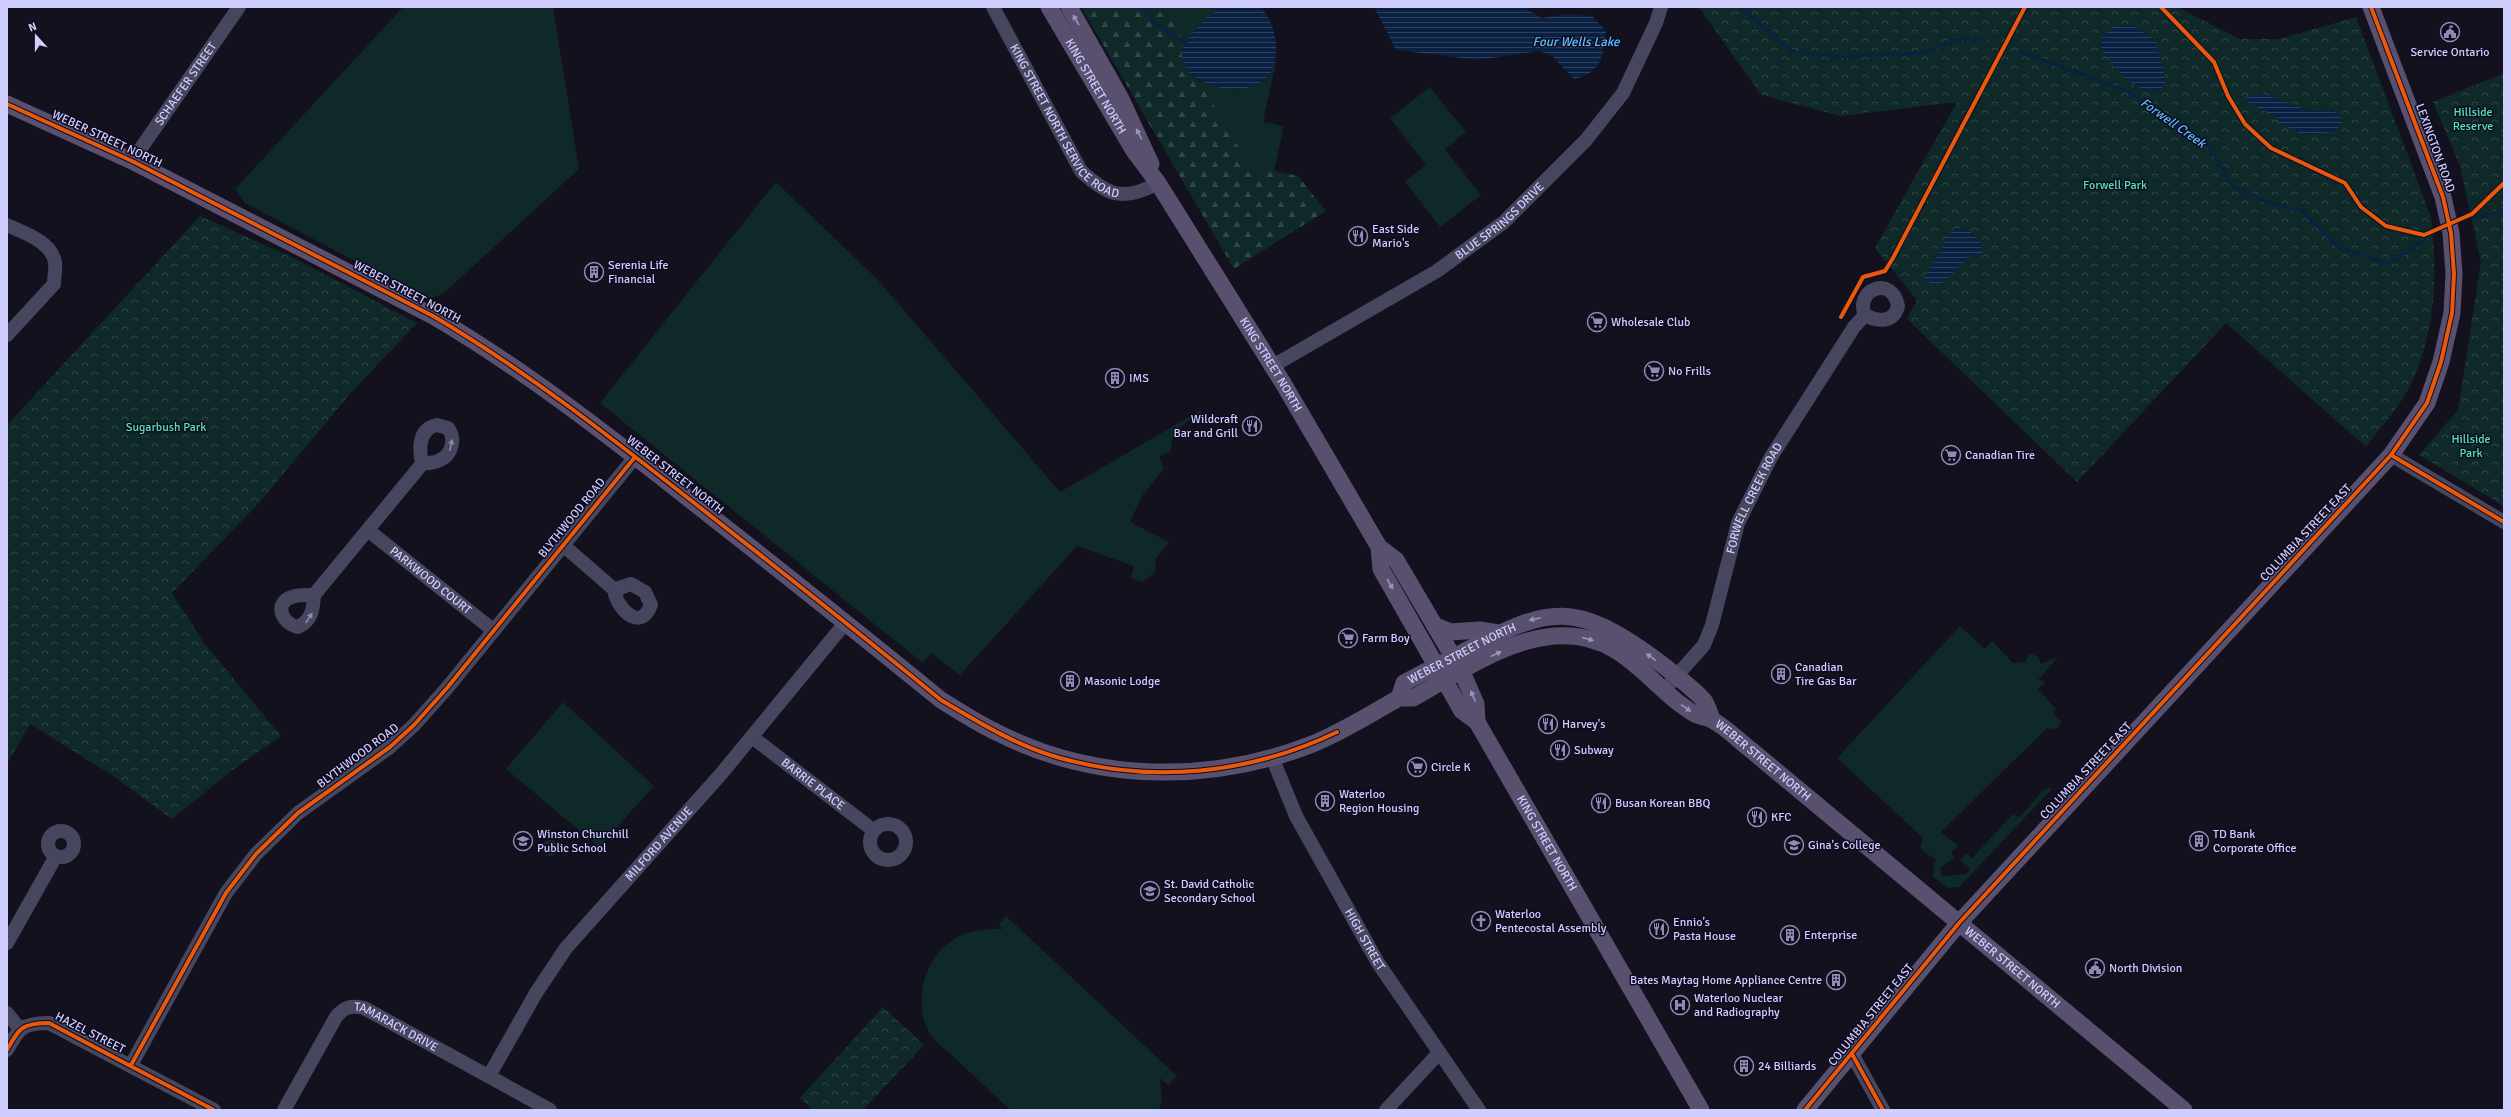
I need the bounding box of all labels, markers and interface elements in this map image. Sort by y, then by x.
one-way arrow [1073,14,1080,26]
north arrow [16,16,56,56]
text: N [27,20,38,35]
public building icon: Service Ontario [2439,21,2461,43]
water label: Four Wells Lake [1532,34,1621,50]
street label: KING STREET NORTH [1062,36,1130,137]
street label: SCHAEFER STREET [152,39,220,128]
street label: KING STREET NORTH SERVICE ROAD [1007,41,1121,201]
place label: Service Ontario [2410,45,2490,60]
water label: Forwell Creek [2137,95,2210,152]
street label: LEXINGTON ROAD [2412,101,2458,195]
park label: Hillside Reserve [2453,105,2493,134]
street label: WEBER STREET NORTH [50,107,164,171]
one-way arrow [1136,128,1142,140]
park label: Forwell Park [2083,178,2147,193]
street label: BLUE SPRINGS DRIVE [1452,179,1547,263]
place label: East Side Mario's [1372,222,1419,251]
restaurant icon: East Side Mario's [1347,225,1369,247]
street label: WEBER STREET NORTH [351,257,463,327]
place label: Serenia Life Financial [608,258,669,287]
building icon: Serenia Life Financial [583,261,605,283]
supermarket icon: Wholesale Club [1586,311,1608,333]
street label: KING STREET NORTH [1236,315,1306,414]
place label: Wholesale Club [1611,315,1690,330]
supermarket icon: No Frills [1643,360,1665,382]
place label: No Frills [1668,364,1711,379]
building icon: IMS [1104,367,1126,389]
place label: IMS [1129,371,1149,386]
place label: Wildcraft Bar and Grill [1173,412,1238,441]
restaurant icon: Wildcraft Bar and Grill [1241,415,1263,437]
park label: Sugarbush Park [126,420,206,435]
street label: WEBER STREET NORTH [623,432,727,518]
park label: Hillside Park [2451,432,2491,461]
one-way arrow [448,439,454,451]
street label: FORWELL CREEK ROAD [1723,440,1786,555]
supermarket icon: Canadian Tire [1940,444,1962,466]
place label: Canadian Tire [1965,448,2035,463]
street label: BLYTHWOOD ROAD [535,475,609,561]
street label: COLUMBIA STREET EAST [2257,481,2355,585]
street label: PARKWOOD COURT [387,543,475,617]
one-way arrow [1387,578,1394,590]
one-way arrow [305,612,312,624]
one-way arrow [1529,617,1541,623]
street label: WEBER STREET NORTH [1405,619,1518,687]
supermarket icon: Farm Boy [1337,627,1359,649]
place label: Farm Boy [1362,631,1410,646]
one-way arrow [1583,636,1595,642]
one-way arrow [1490,651,1502,657]
one-way arrow [1646,652,1657,661]
place label: Canadian Tire Gas Bar [1795,660,1857,689]
building icon: Canadian Tire Gas Bar [1770,663,1792,685]
building icon: Masonic Lodge [1059,670,1081,692]
place label: Masonic Lodge [1084,674,1160,689]
one-way arrow [1469,690,1475,702]
one-way arrow [1681,704,1691,712]
restaurant icon: Harvey's [1537,713,1559,735]
street label: WEBER STREET NORTH [1713,716,1814,804]
place label: Harvey's [1562,717,1605,732]
street label: COLUMBIA STREET EAST [2037,719,2135,823]
street label: BLYTHWOOD ROAD [314,720,402,792]
restaurant icon: Subway [1549,739,1571,761]
place label: Subway [1574,743,1614,758]
street label: BARRIE PLACE [778,755,848,813]
supermarket icon: Circle K [1406,756,1428,778]
place label: Circle K [1431,760,1471,775]
place label: Waterloo Region Housing [1339,787,1419,816]
building icon: Waterloo Region Housing [1314,790,1336,812]
restaurant icon: Busan Korean BBQ [1590,792,1612,814]
street label: KING STREET NORTH [1513,793,1580,894]
place label: Busan Korean BBQ [1615,796,1710,811]
street label: MILFORD AVENUE [622,803,696,884]
restaurant icon: KFC [1746,806,1768,828]
place label: KFC [1771,810,1792,825]
place label: Winston Churchill Public School [537,827,629,856]
place label: TD Bank Corporate Office [2213,827,2297,856]
school or university icon: Winston Churchill Public School [512,830,534,852]
building icon: TD Bank Corporate Office [2188,830,2210,852]
school or university icon: Gina's College [1783,834,1805,856]
place label: Gina's College [1808,838,1881,853]
place label: St. David Catholic Secondary School [1164,877,1256,906]
school or university icon: St. David Catholic Secondary School [1139,880,1161,902]
street label: HIGH STREET [1341,906,1388,974]
place label: Waterloo Pentecostal Assembly [1495,907,1607,936]
church icon: Waterloo Pentecostal Assembly [1470,910,1492,932]
place label: Ennio's Pasta House [1673,915,1736,944]
restaurant icon: Ennio's Pasta House [1648,918,1670,940]
street label: WEBER STREET NORTH [1962,923,2063,1011]
building icon: Enterprise [1779,924,1801,946]
place label: Enterprise [1804,928,1857,943]
public building icon: North Division [2084,957,2106,979]
street label: COLUMBIA STREET EAST [1825,961,1917,1069]
place label: North Division [2109,961,2182,976]
building icon: Bates Maytag Home Appliance Centre [1825,969,1847,991]
place label: Bates Maytag Home Appliance Centre [1630,973,1822,988]
place label: Waterloo Nuclear and Radiography [1694,991,1784,1020]
hospital icon: Waterloo Nuclear and Radiography [1669,994,1691,1016]
street label: TAMARACK DRIVE [354,999,441,1055]
street label: HAZEL STREET [52,1009,128,1057]
building icon: 24 Billiards [1733,1055,1755,1077]
place label: 24 Billiards [1758,1059,1816,1074]

